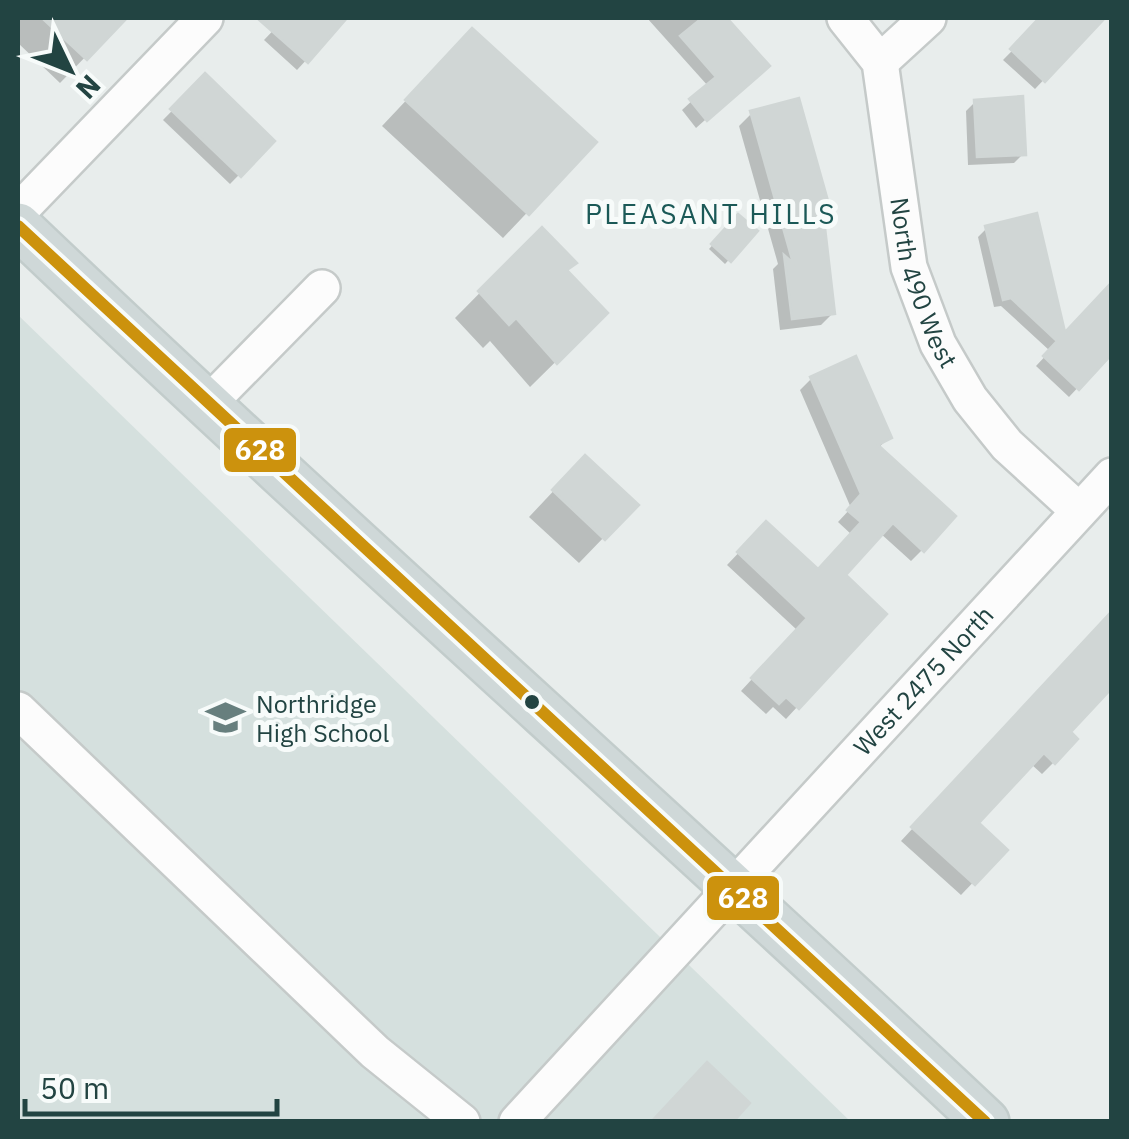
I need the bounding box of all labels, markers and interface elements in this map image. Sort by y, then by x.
north arrow [20,20,120,120]
text: N [68,67,109,107]
district label: PLEASANT HILLS [585,195,837,232]
street label: North 490 West [883,195,965,374]
line badge: 628 [222,426,298,474]
text: 628 [235,431,285,468]
street label: West 2475 North [846,598,1000,762]
place label: Northridge High School [256,687,390,749]
unlabelled marker [522,692,542,712]
school or university icon: Northridge High School [205,697,247,739]
line badge: 628 [705,874,781,922]
text: 628 [718,879,768,916]
scale bar [25,1054,278,1116]
text: 50 m [40,1068,109,1107]

